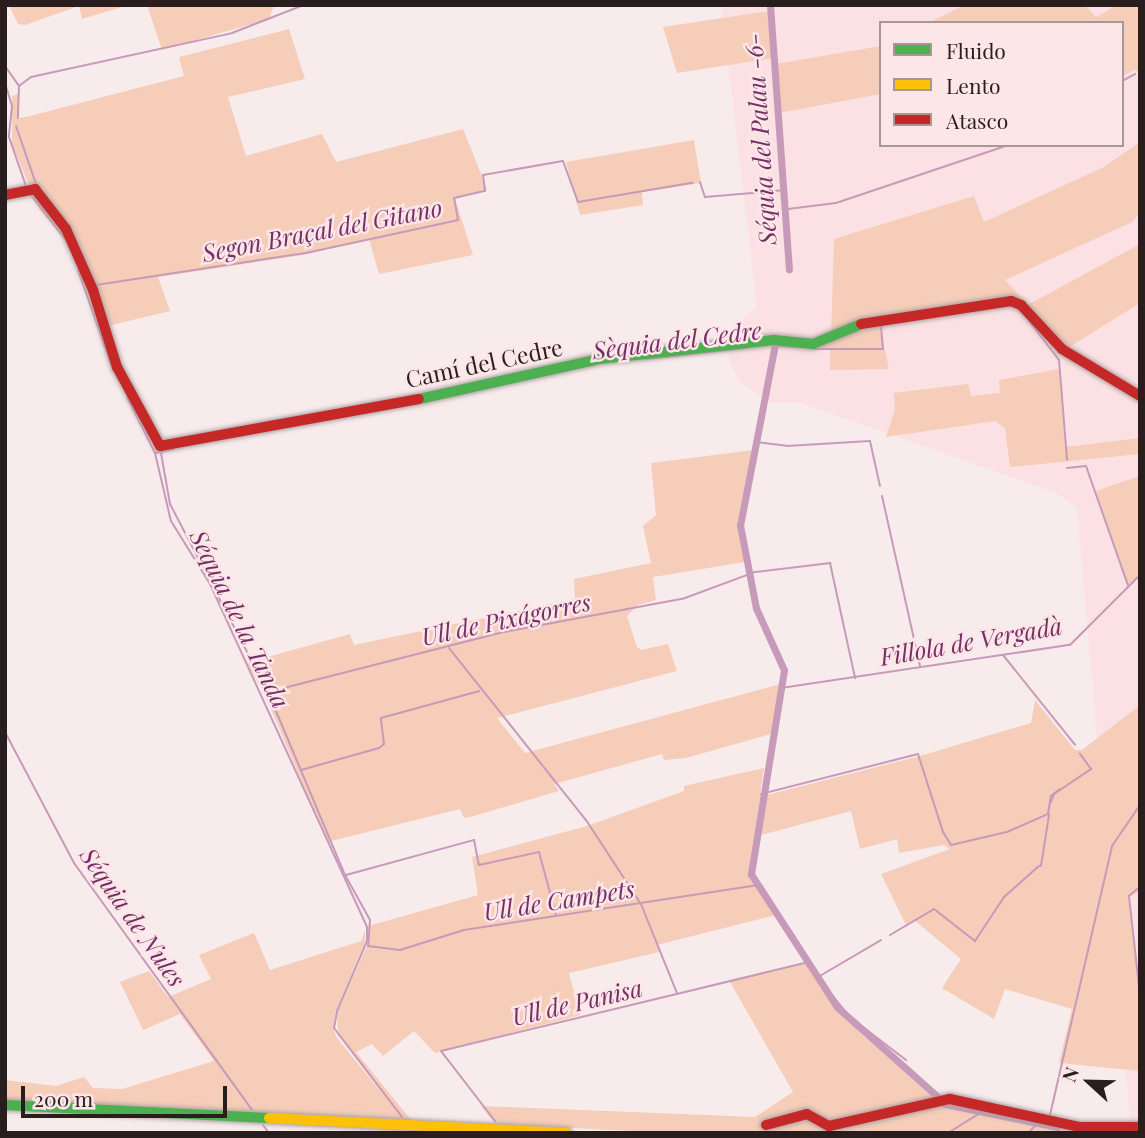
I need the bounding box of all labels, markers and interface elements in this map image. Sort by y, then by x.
legend [879,21,1124,147]
water label: Séquia del Palau -6- [738,32,782,246]
text: Fluido [946,36,1006,64]
text: Lento [946,71,1000,99]
text: Atasco [946,106,1008,134]
water label: Segon Braçal del Gitano [199,192,445,268]
water label: Sèquia del Cedre [591,315,763,365]
street label: Camí del Cedre [403,333,565,393]
water label: Séquia de la Tanda [184,525,296,713]
water label: Ull de Pixágorres [418,587,594,651]
water label: Fillola de Vergadà [878,611,1064,671]
water label: Séquia de Nules [75,842,191,992]
water label: Ull de Campets [481,874,637,926]
water label: Ull de Panisa [508,973,646,1031]
north arrow [1054,1047,1124,1117]
text: N [1055,1063,1084,1085]
scale bar [24,1072,231,1116]
text: 200 m [34,1084,93,1112]

